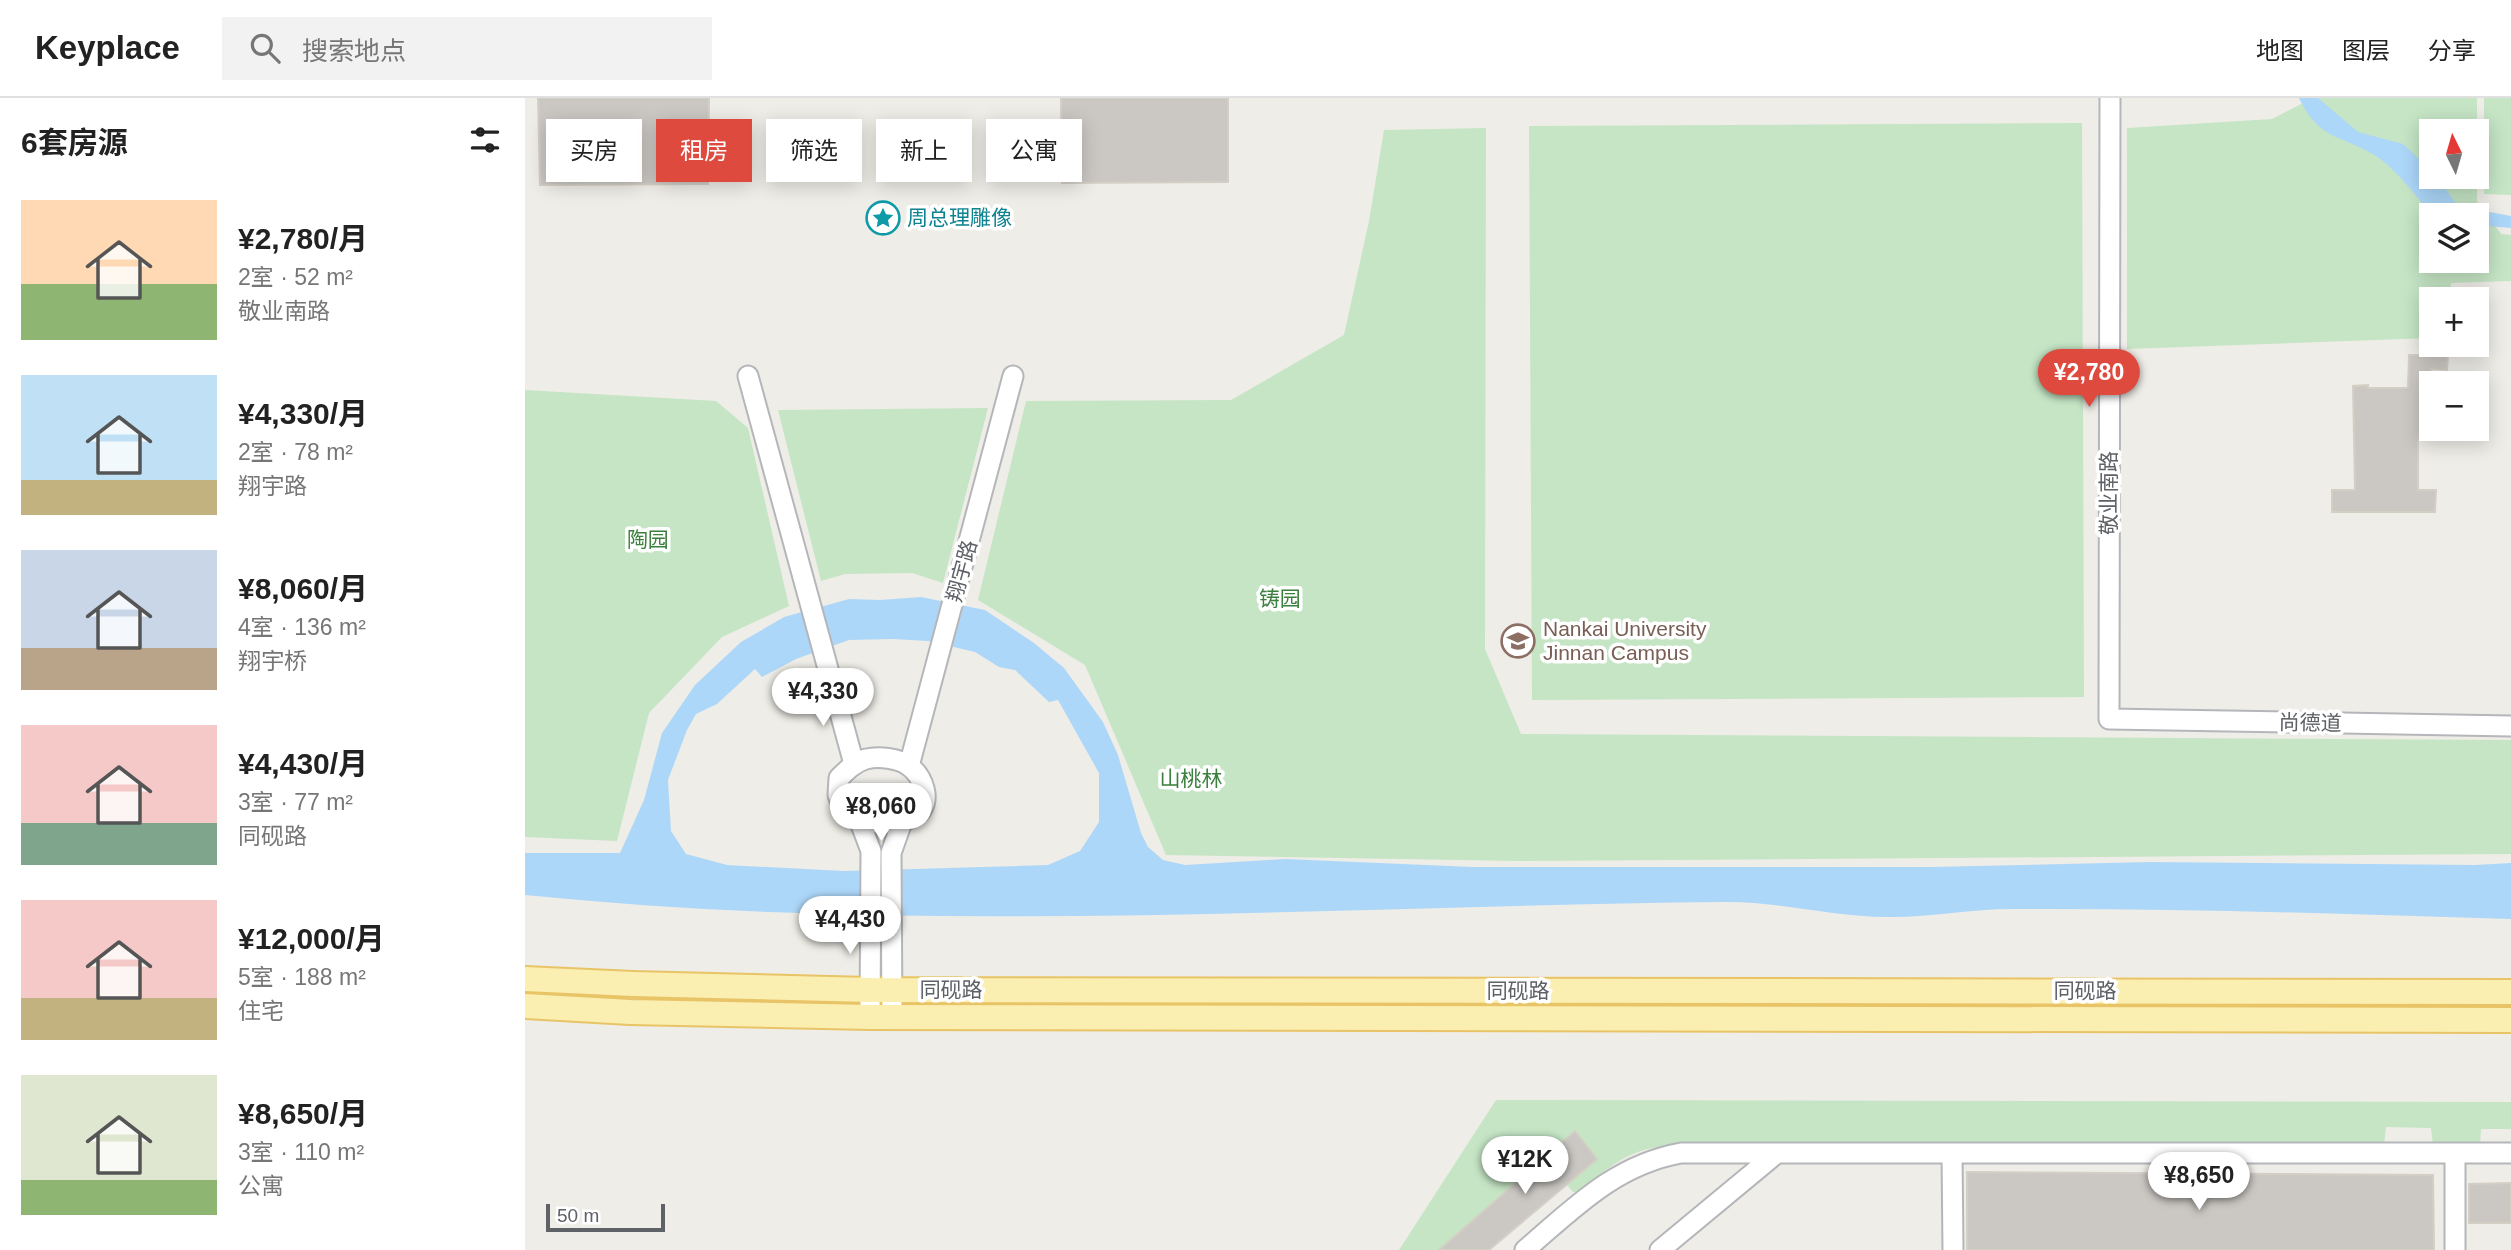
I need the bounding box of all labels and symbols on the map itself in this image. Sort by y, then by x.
north arrow [2419,119,2489,189]
place icon: 周总理雕像 [864,199,902,237]
place label: 周总理雕像 [907,206,1012,229]
pin: ¥2,780 [2032,350,2146,409]
street label: 敬业南路 [2097,451,2120,535]
park label: 陶园 [627,528,669,551]
street label: 翔宇路 [942,537,981,604]
park label: 铸园 [1259,587,1301,610]
place label: Nankai University Jinnan Campus [1543,617,1707,664]
school or university icon: Nankai University Jinnan Campus [1499,622,1537,660]
pin: ¥4,330 [766,668,880,728]
street label: 尚德道 [2278,710,2342,735]
park label: 山桃林 [1160,767,1223,790]
pin: ¥8,060 [824,784,938,843]
pin: ¥4,430 [793,896,907,956]
street label: 同砚路 [920,978,983,1001]
street label: 同砚路 [1487,979,1550,1002]
street label: 同砚路 [2054,979,2117,1002]
pin: ¥12K [1484,1136,1566,1196]
pin: ¥8,650 [2142,1152,2256,1212]
scale bar [546,1201,665,1233]

